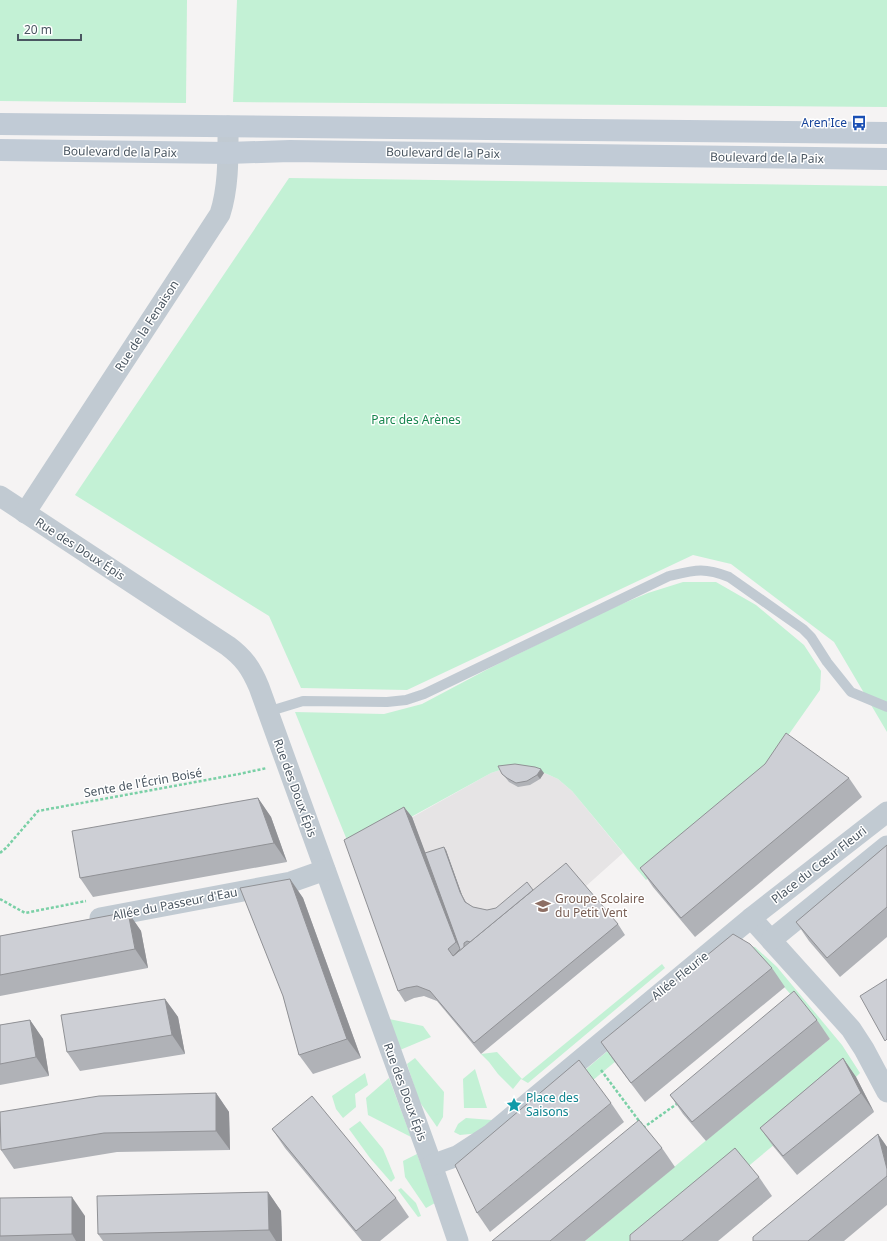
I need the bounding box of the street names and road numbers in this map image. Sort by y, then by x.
street label: Boulevard de la Paix [63,142,178,161]
street label: Boulevard de la Paix [386,143,501,162]
street label: Boulevard de la Paix [710,148,825,167]
street label: Rue de la Fenaison [111,277,182,375]
street label: Rue des Doux Épis [32,513,129,584]
street label: Rue des Doux Épis [270,736,321,840]
street label: Sente de l'Écrin Boisé [82,764,204,801]
street label: Place du Cœur Fleuri [767,822,870,907]
street label: Allée du Passeur d'Eau [111,883,239,924]
street label: Allée Fleurie [648,947,712,1004]
street label: Rue des Doux Épis [380,1040,431,1144]

